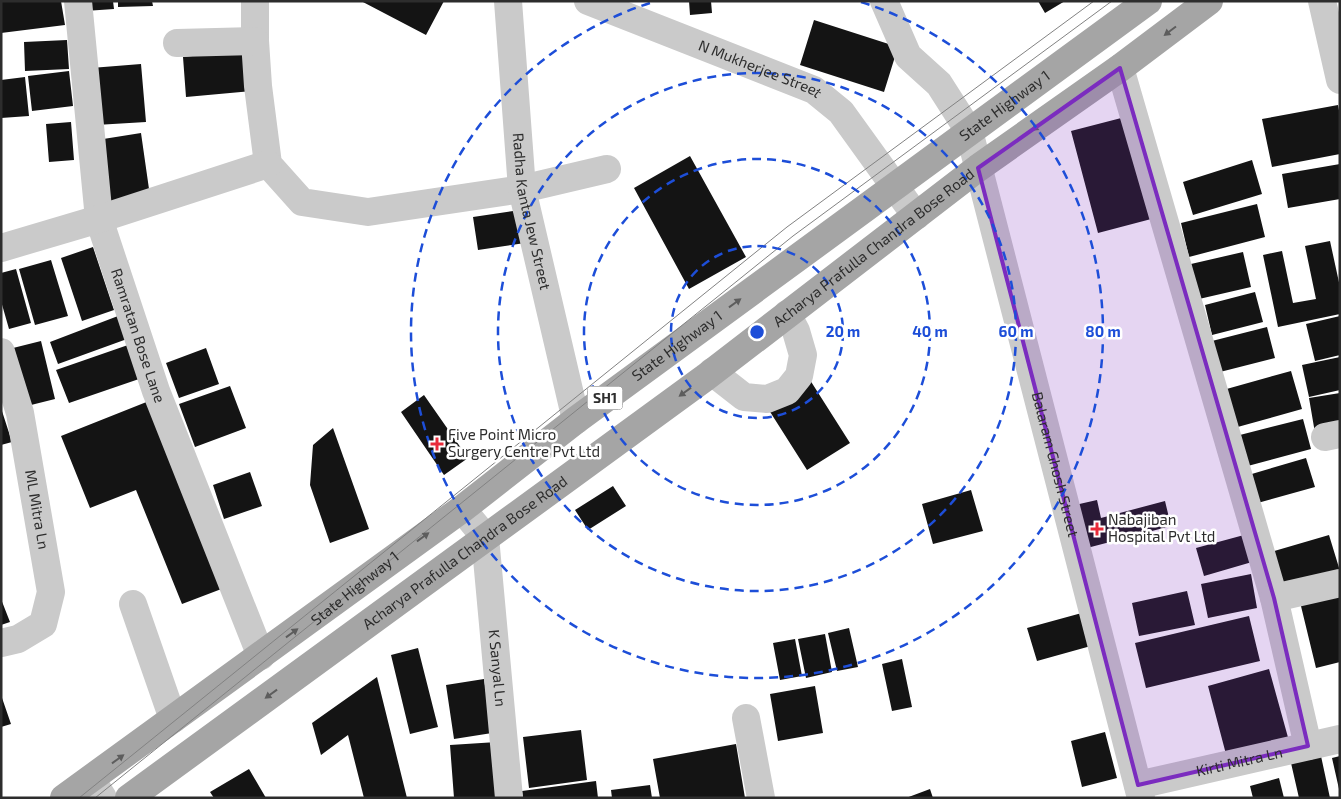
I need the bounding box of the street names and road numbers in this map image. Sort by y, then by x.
street label: N Mukherjee Street [696,35,826,101]
street label: State Highway 1 [955,66,1053,144]
street label: Radha Kanta Jew Street [510,132,555,292]
street label: Acharya Prafulla Chandra Bose Road [769,164,978,330]
street label: Ramratan Bose Lane [108,266,170,405]
street label: State Highway 1 [628,306,725,384]
road number: SH1 [588,386,622,409]
street label: Balaram Ghosh Street [1029,390,1083,539]
street label: ML Mitra Ln [22,468,53,551]
street label: Acharya Prafulla Chandra Bose Road [359,471,570,633]
street label: State Highway 1 [307,547,402,629]
street label: K Sanyal Ln [486,629,511,708]
street label: Kirti Mitra Ln [1194,742,1284,779]

